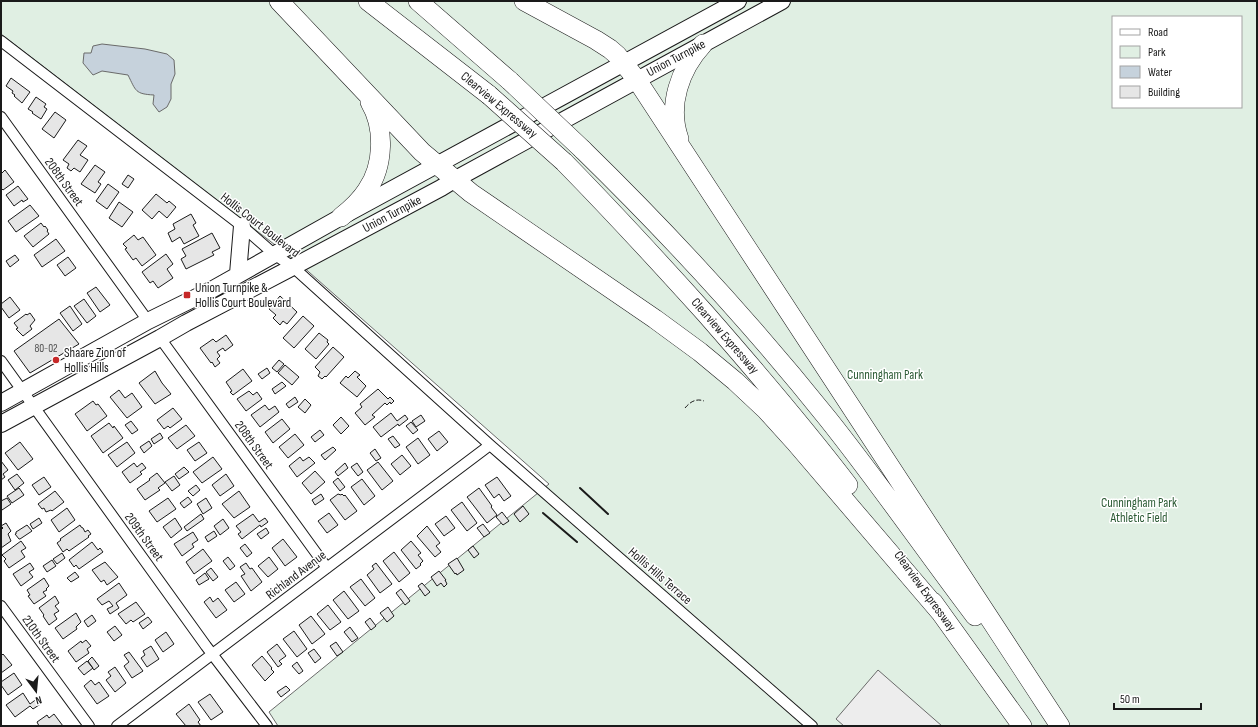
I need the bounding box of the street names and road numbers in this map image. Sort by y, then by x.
street label: Union Turnpike [644,36,708,80]
street label: Clearview Expressway [457,68,541,142]
street label: 208th Street [41,155,87,209]
street label: Hollis Court Boulevard [217,189,303,261]
street label: Union Turnpike [360,192,424,236]
street label: Clearview Expressway [688,295,762,377]
street label: 208th Street [231,418,277,472]
street label: 209th Street [121,510,167,564]
street label: Hollis Hills Terrace [625,544,695,608]
street label: Richland Avenue [263,547,329,603]
street label: Clearview Expressway [890,548,960,634]
street label: 210th Street [18,612,64,666]

